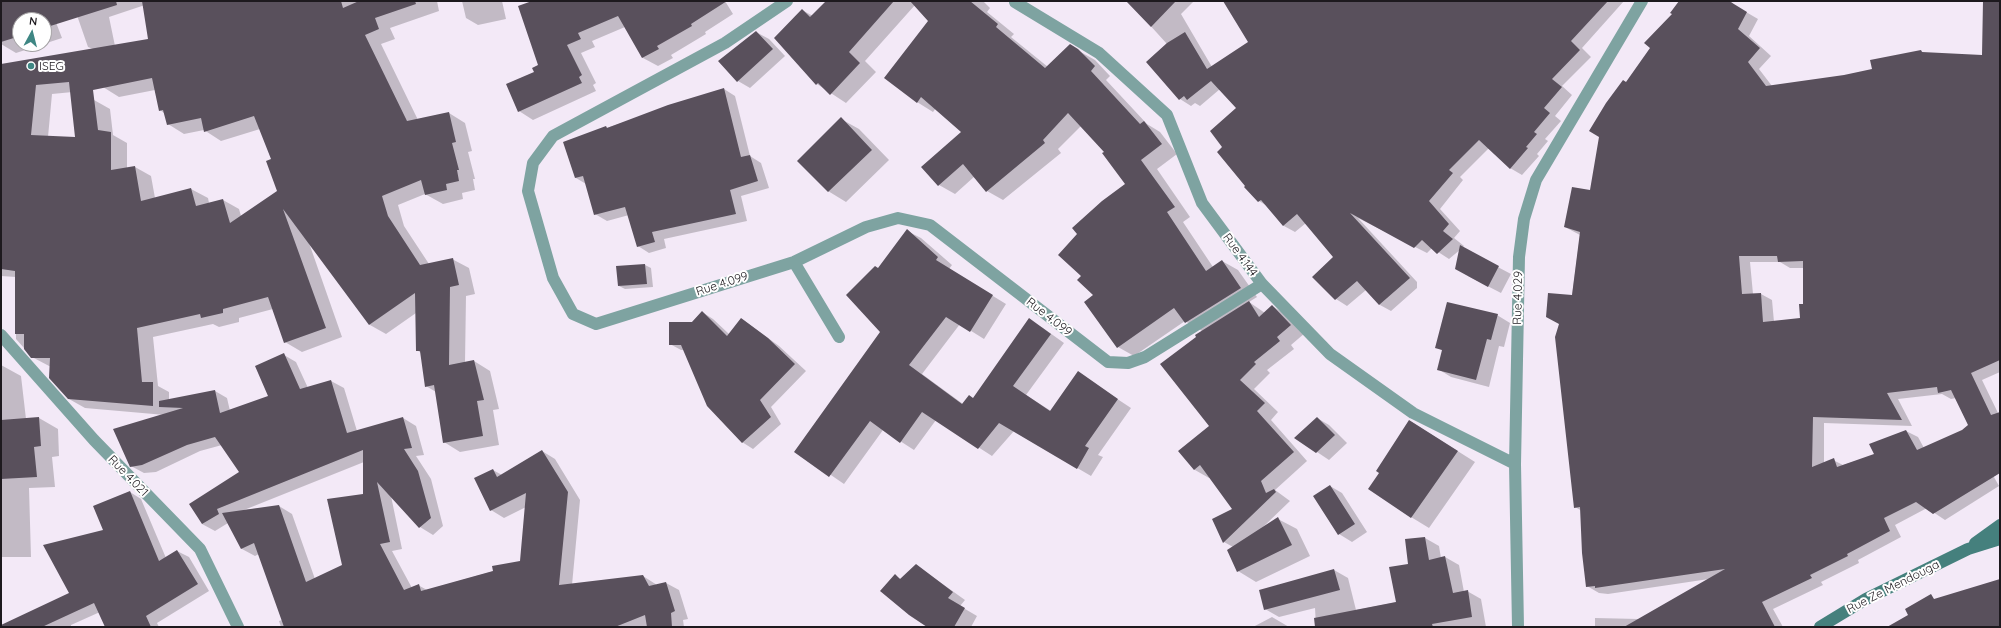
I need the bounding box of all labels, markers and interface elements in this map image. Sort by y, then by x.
north arrow [12,12,52,52]
text: N [28,14,38,29]
place label: ISEG [39,59,64,73]
marker: ISEG [26,61,36,71]
street label: Rue 4.144 [1220,231,1260,279]
street label: Rue 4.099 [694,269,750,299]
street label: Rue 4.029 [1510,271,1526,325]
street label: Rue 4.099 [1023,295,1075,339]
street label: Rue 4.021 [105,452,151,500]
street label: Rue Ze Mendouga [1844,557,1942,617]

